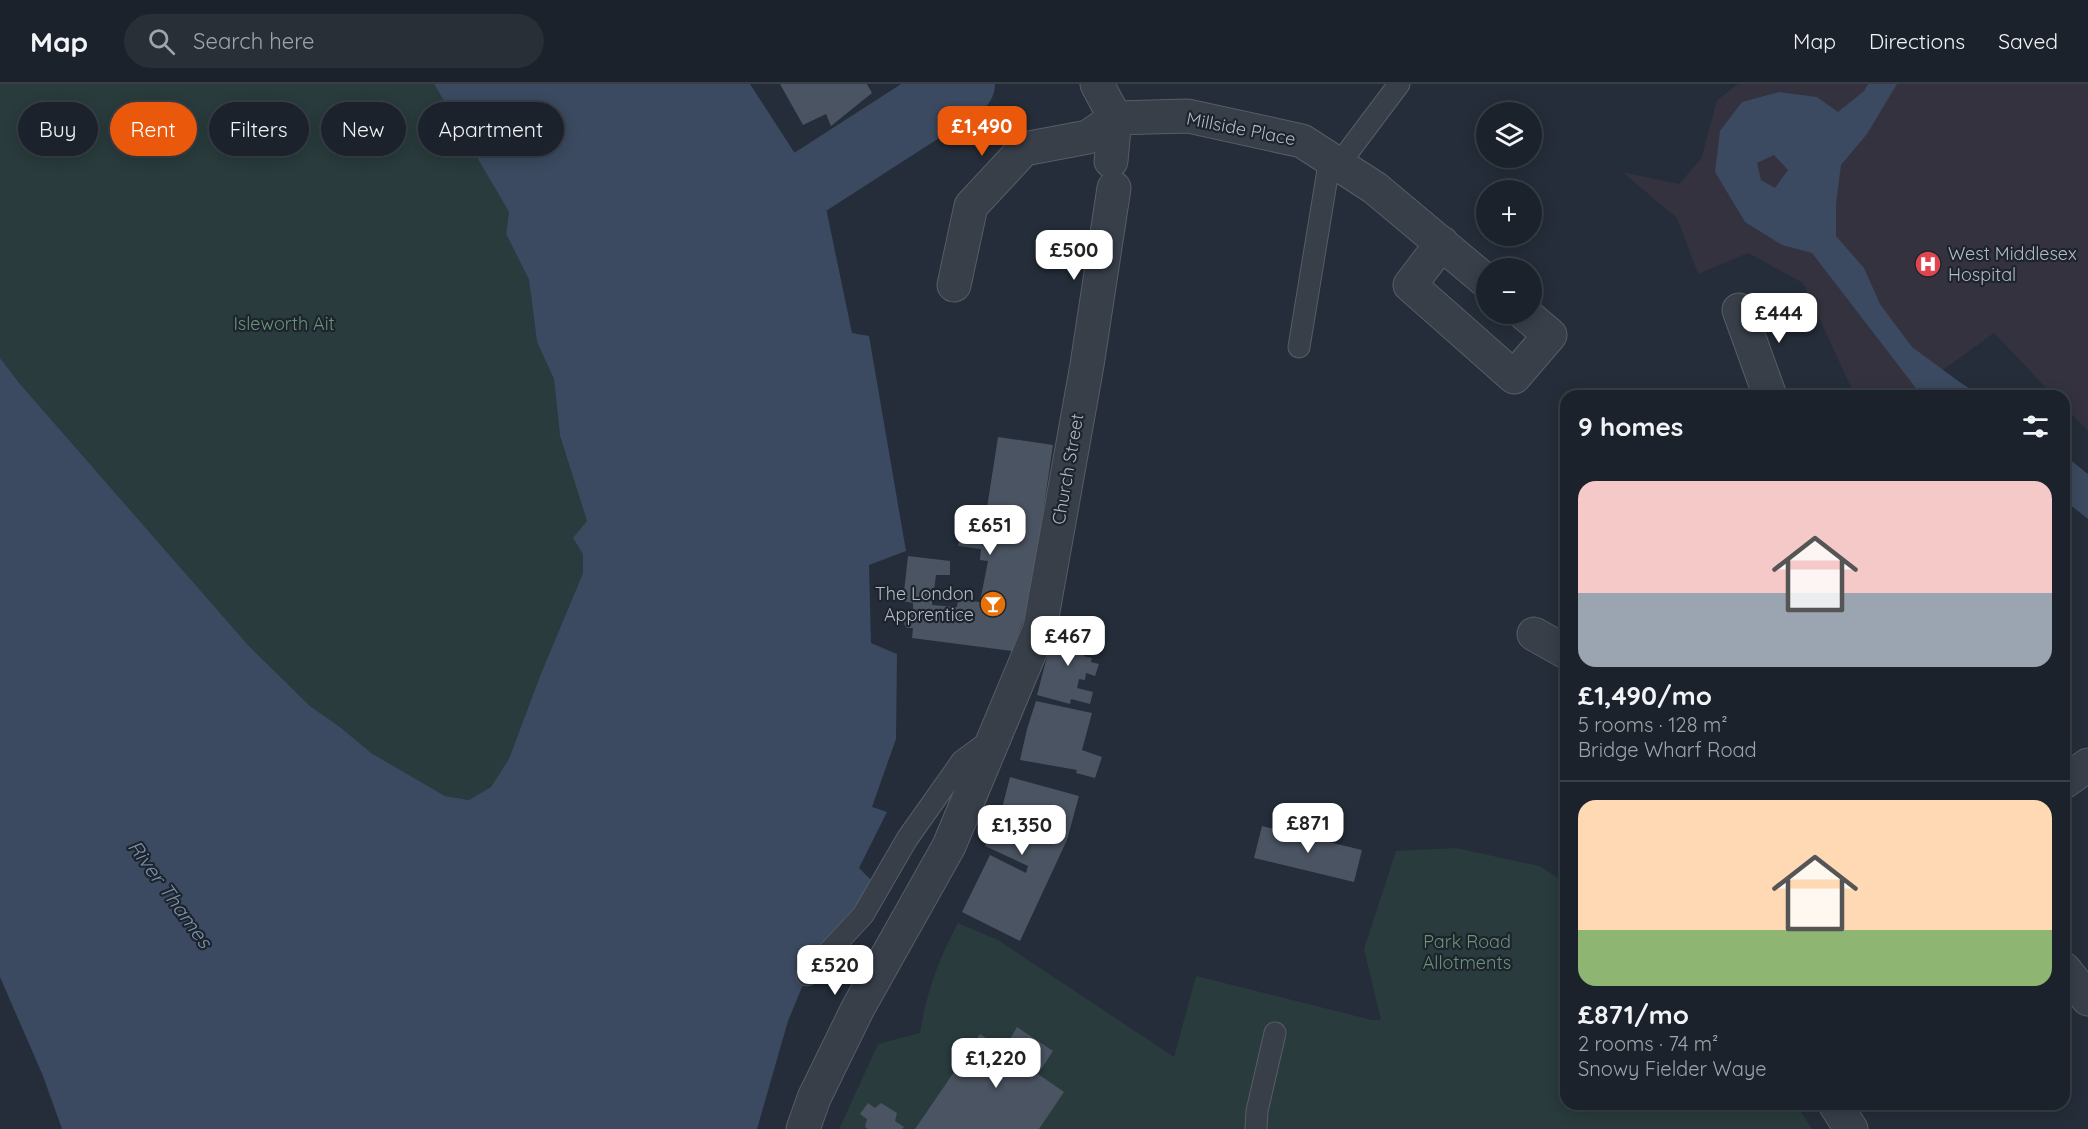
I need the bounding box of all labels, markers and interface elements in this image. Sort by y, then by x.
search box [124,14,544,68]
text: Map [30,24,88,59]
icon: search [145,25,178,58]
text: Search here [193,27,315,55]
text: Map [1793,28,1836,54]
text: Directions [1869,28,1965,54]
text: Saved [1998,28,2058,54]
chip: Buy [18,102,98,156]
chip: Rent [110,102,197,156]
chip: Filters [209,102,309,156]
chip: New [321,102,406,156]
chip: Apartment [418,102,564,156]
map controls [1476,102,1542,324]
button: layers [1476,102,1542,168]
pin: £1,490 [933,106,1031,157]
street label: Millside Place [1185,107,1298,150]
text: £1,490 [952,113,1012,138]
button: + [1476,180,1542,246]
pin: £500 [1038,230,1110,281]
text: £500 [1050,237,1098,262]
place label: West Middlesex Hospital [1948,242,2077,286]
hospital icon: West Middlesex Hospital [1913,249,1943,279]
button: − [1476,258,1542,324]
pin: £444 [1743,293,1815,344]
text: £444 [1755,300,1803,325]
park label: Isleworth Ait [233,312,335,335]
text: 9 homes [1578,410,1683,443]
icon: filters [2019,410,2052,443]
street label: Church Street [1046,412,1089,526]
pin: £651 [954,505,1026,556]
text: £651 [969,512,1011,537]
icon: home [1761,520,1869,628]
place label: The London Apprentice [875,582,974,626]
bar icon: The London Apprentice [978,589,1008,619]
pin: £467 [1032,616,1104,667]
text: £467 [1045,623,1091,648]
text: £1,490/mo [1578,679,1712,712]
text: 5 rooms · 128 m² [1578,712,1728,737]
text: Bridge Wharf Road [1578,737,1757,762]
pin: £871 [1272,803,1344,854]
pin: £1,350 [973,805,1071,856]
text: £871 [1287,810,1330,835]
text: £1,350 [992,812,1052,837]
water label: River Thames [123,835,219,954]
icon: home [1761,839,1869,947]
park label: Park Road Allotments [1423,930,1511,974]
pin: £520 [799,945,871,996]
text: £520 [811,952,859,977]
text: £871/mo [1578,998,1689,1031]
text: 2 rooms · 74 m² [1578,1031,1718,1056]
pin: £1,220 [947,1038,1045,1089]
text: £1,220 [966,1045,1026,1070]
text: Snowy Fielder Waye [1578,1056,1766,1081]

